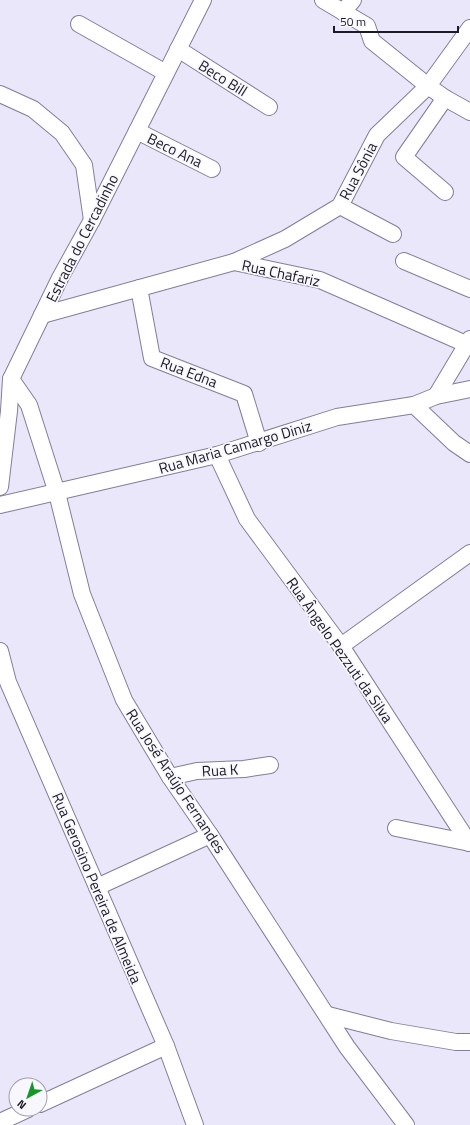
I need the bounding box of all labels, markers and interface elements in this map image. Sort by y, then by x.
scale bar [334,8,458,34]
text: 50 m [340,12,366,31]
street label: Beco Bill [194,54,252,102]
street label: Beco Ana [143,127,207,173]
street label: Rua Sônia [333,137,383,204]
street label: Estrada do Cercadinho [40,170,124,306]
street label: Rua Chafariz [240,253,322,293]
street label: Rua Edna [157,351,221,394]
street label: Rua Maria Camargo Diniz [156,414,314,480]
street label: Rua Ângelo Pezzuti da Silva [281,573,399,728]
street label: Rua José Araújo Fernandes [120,704,232,858]
street label: Rua K [201,758,239,782]
street label: Rua Gerosino Pereira de Almeida [46,789,148,988]
north arrow [8,1077,48,1117]
text: N [14,1096,30,1113]

